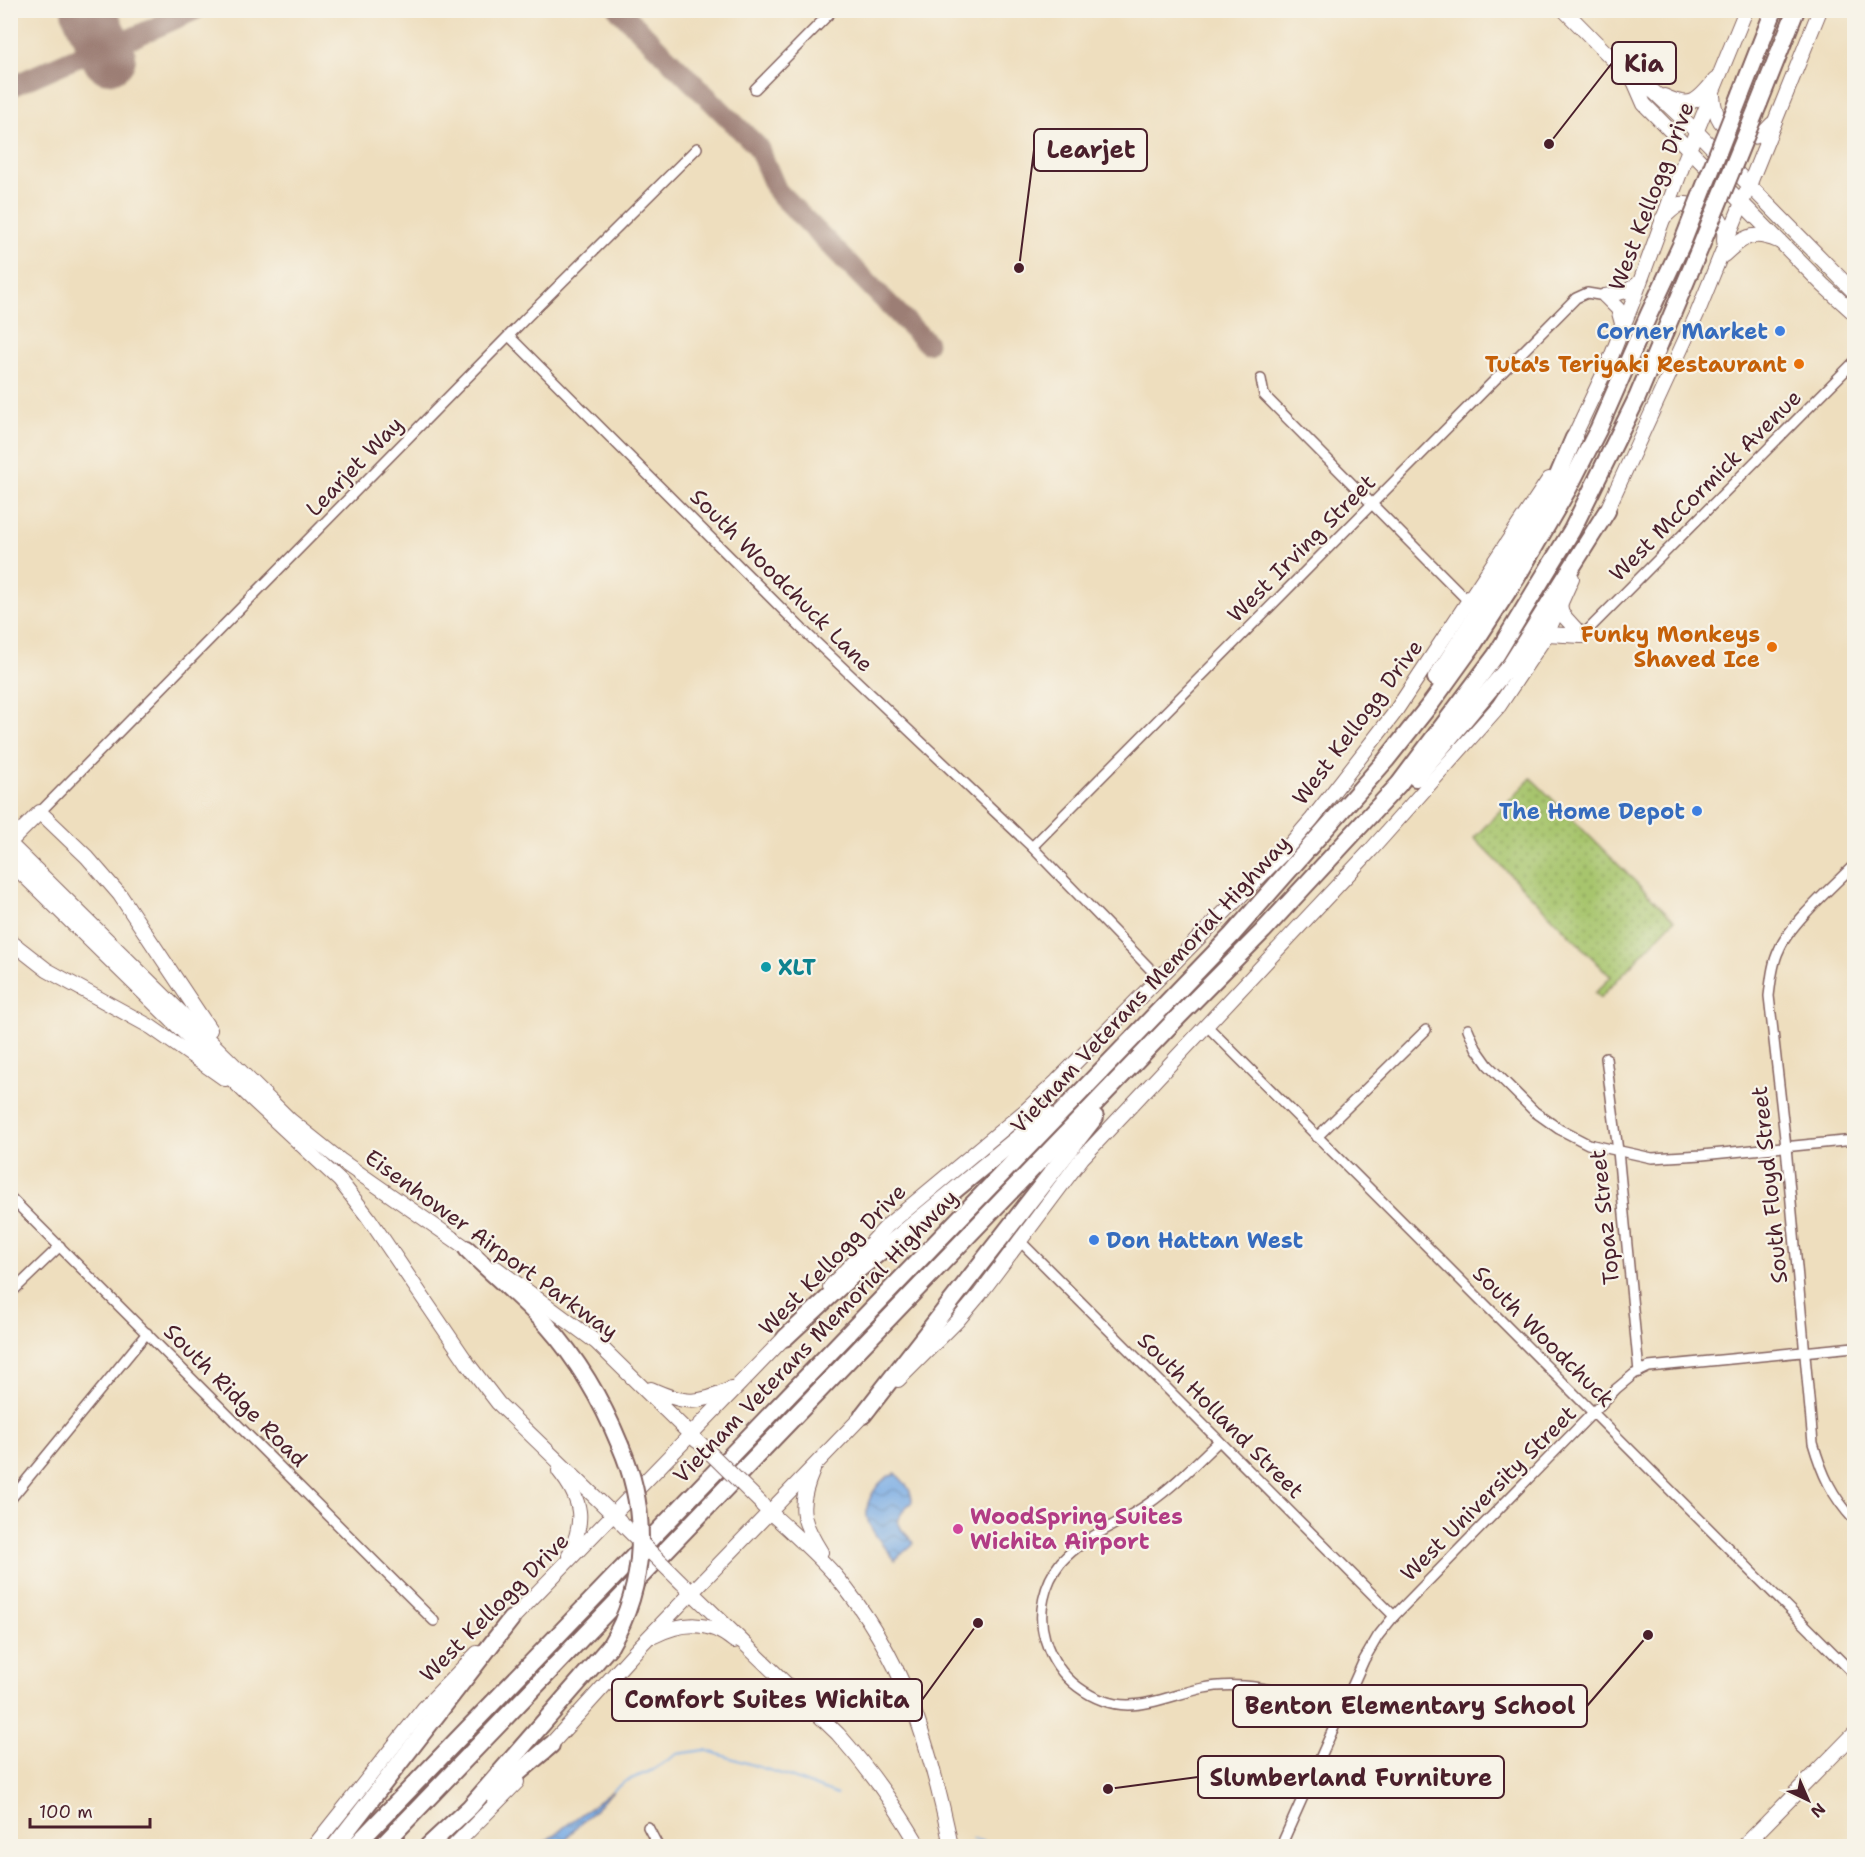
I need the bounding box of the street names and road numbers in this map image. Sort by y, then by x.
street label: West Kellogg Drive [1602,98,1701,295]
street label: West McCormick Avenue [1603,383,1808,588]
street label: Learjet Way [299,410,409,523]
street label: West Irving Street [1221,468,1382,629]
street label: South Woodchuck Lane [684,482,880,678]
street label: West Kellogg Drive [1286,634,1429,811]
street label: Vietnam Veterans Memorial Highway [1004,829,1297,1140]
street label: South Floyd Street [1745,1085,1794,1285]
street label: Eisenhower Airport Parkway [359,1143,624,1346]
street label: Topaz Street [1583,1148,1626,1286]
street label: West Kellogg Drive [752,1177,912,1341]
street label: Vietnam Veterans Memorial Highway [667,1183,964,1490]
street label: South Woodchuck [1467,1259,1621,1413]
street label: South Ridge Road [158,1317,314,1473]
street label: South Holland Street [1131,1326,1310,1505]
street label: West University Street [1394,1399,1582,1587]
street label: West Kellogg Drive [413,1526,575,1688]

